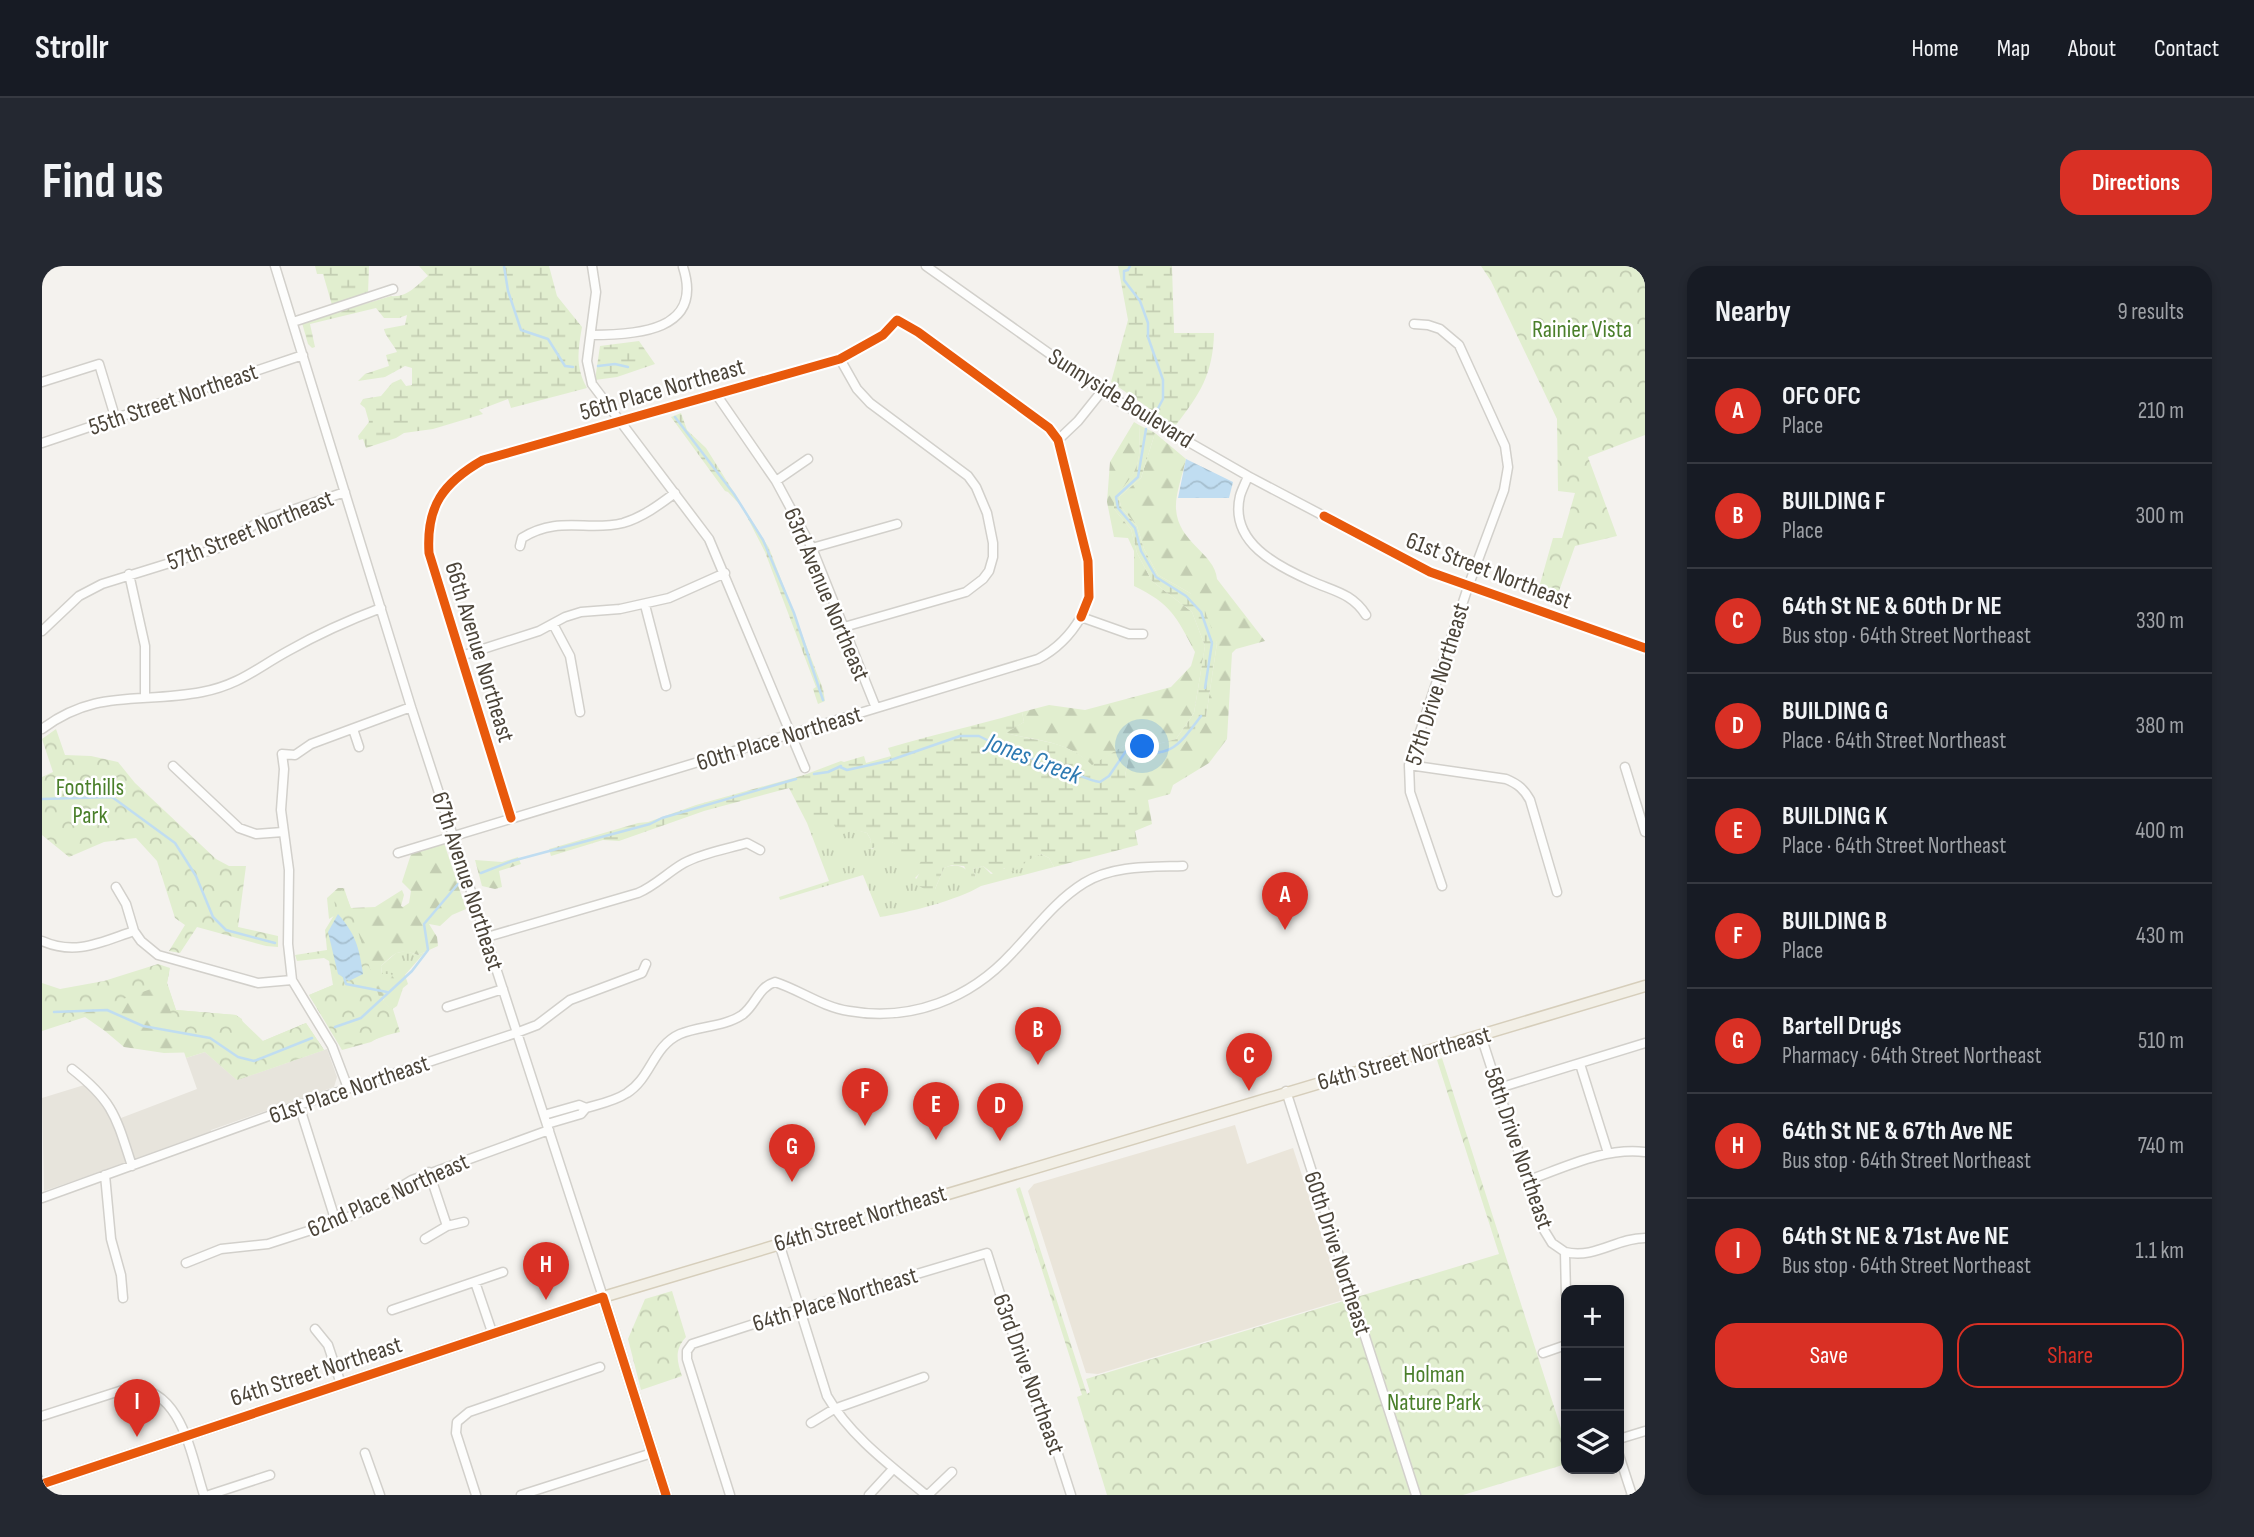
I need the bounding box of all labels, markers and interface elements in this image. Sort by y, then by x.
text: Strollr [35,28,109,68]
text: Home [1911,34,1959,63]
text: Map [1997,34,2030,63]
text: About [2068,34,2116,63]
text: Contact [2154,34,2219,63]
button: Directions [2060,150,2212,215]
text: Find us [42,153,164,212]
text: Nearby [1715,294,1791,330]
text: 9 results [2117,298,2184,326]
park label: Rainier Vista [1532,315,1632,344]
street label: Sunnyside Boulevard [1043,342,1199,455]
street label: 56th Place Northeast [576,352,748,427]
street label: 55th Street Northeast [85,357,262,442]
text: OFC OFC [1782,381,1861,412]
text: A [1733,397,1743,425]
text: 210 m [2138,397,2184,425]
text: Place [1782,412,1823,440]
street label: 57th Street Northeast [163,484,338,577]
text: BUILDING F [1782,486,1886,517]
text: B [1733,502,1743,530]
text: 300 m [2135,502,2184,530]
street label: 63rd Avenue Northeast [777,503,876,685]
text: Place [1782,517,1823,545]
street label: 61st Street Northeast [1402,526,1576,615]
street label: 66th Avenue Northeast [438,559,521,746]
text: 64th St NE & 60th Dr NE [1782,591,2002,622]
street label: 57th Drive Northeast [1399,599,1476,769]
text: C [1732,607,1744,635]
text: 330 m [2136,607,2184,635]
text: Bus stop · 64th Street Northeast [1782,622,2031,650]
text: BUILDING G [1782,696,1888,727]
street label: 60th Place Northeast [693,700,865,777]
text: D [1732,712,1744,740]
text: 380 m [2136,712,2184,740]
water label: Jones Creek [980,726,1087,792]
text: Place · 64th Street Northeast [1782,727,2006,755]
your location [1125,729,1159,763]
park label: Foothills Park [56,773,124,830]
street label: 67th Avenue Northeast [425,788,510,974]
text: BUILDING K [1782,801,1887,832]
text: E [1733,817,1743,845]
text: 400 m [2135,817,2184,845]
text: Place · 64th Street Northeast [1782,832,2006,860]
pin: A [1262,872,1308,930]
text: BUILDING B [1782,906,1887,937]
text: F [1733,922,1743,950]
text: 430 m [2136,922,2184,950]
text: Place [1782,937,1823,965]
pin: B [1015,1007,1061,1065]
text: Bartell Drugs [1782,1011,1902,1042]
street label: 64th Street Northeast [1314,1020,1494,1097]
text: G [1732,1027,1744,1055]
text: 510 m [2138,1027,2184,1055]
pin: C [1226,1033,1272,1091]
text: Pharmacy · 64th Street Northeast [1782,1042,2042,1070]
street label: 61st Place Northeast [265,1049,433,1130]
street label: 58th Drive Northeast [1477,1064,1560,1233]
pin: F [842,1068,888,1126]
pin: E [913,1082,959,1140]
pin: D [977,1083,1023,1141]
text: 64th St NE & 67th Ave NE [1782,1116,2013,1147]
pin: G [769,1124,815,1182]
text: H [1732,1132,1744,1160]
text: 740 m [2138,1132,2184,1160]
street label: 62nd Place Northeast [303,1147,473,1244]
text: Bus stop · 64th Street Northeast [1782,1147,2031,1175]
street label: 60th Drive Northeast [1297,1168,1378,1339]
street label: 64th Street Northeast [771,1179,950,1258]
text: 64th St NE & 71st Ave NE [1782,1221,2009,1252]
text: I [1735,1237,1741,1265]
text: 1.1 km [2135,1237,2184,1265]
pin: H [523,1242,569,1300]
text: Bus stop · 64th Street Northeast [1782,1252,2031,1280]
street label: 64th Place Northeast [749,1261,921,1338]
map controls [1561,1285,1624,1474]
button: + [1561,1285,1624,1348]
street label: 63rd Drive Northeast [986,1290,1071,1458]
button: Save [1715,1323,1943,1388]
button: Share [1957,1323,2184,1388]
street label: 64th Street Northeast [227,1330,406,1413]
button: − [1561,1348,1624,1411]
park label: Holman Nature Park [1387,1360,1481,1417]
pin: I [114,1379,160,1437]
button: layers [1561,1411,1624,1474]

